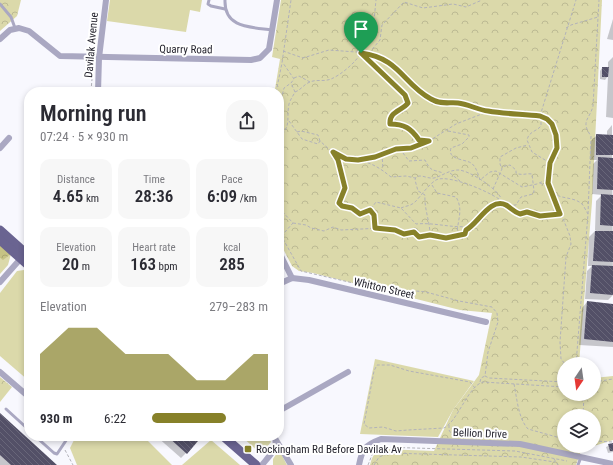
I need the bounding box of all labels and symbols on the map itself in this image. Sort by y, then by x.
street label: Davilak Avenue [82,12,101,78]
pin [344,12,378,53]
street label: Quarry Road [159,43,213,56]
street label: Whitton Street [352,275,415,302]
north arrow [557,357,601,401]
street label: Bellion Drive [453,426,507,441]
place label: Rockingham Rd Before Davilak Av [256,443,402,456]
marker: Rockingham Rd Before Davilak Av [243,444,253,454]

